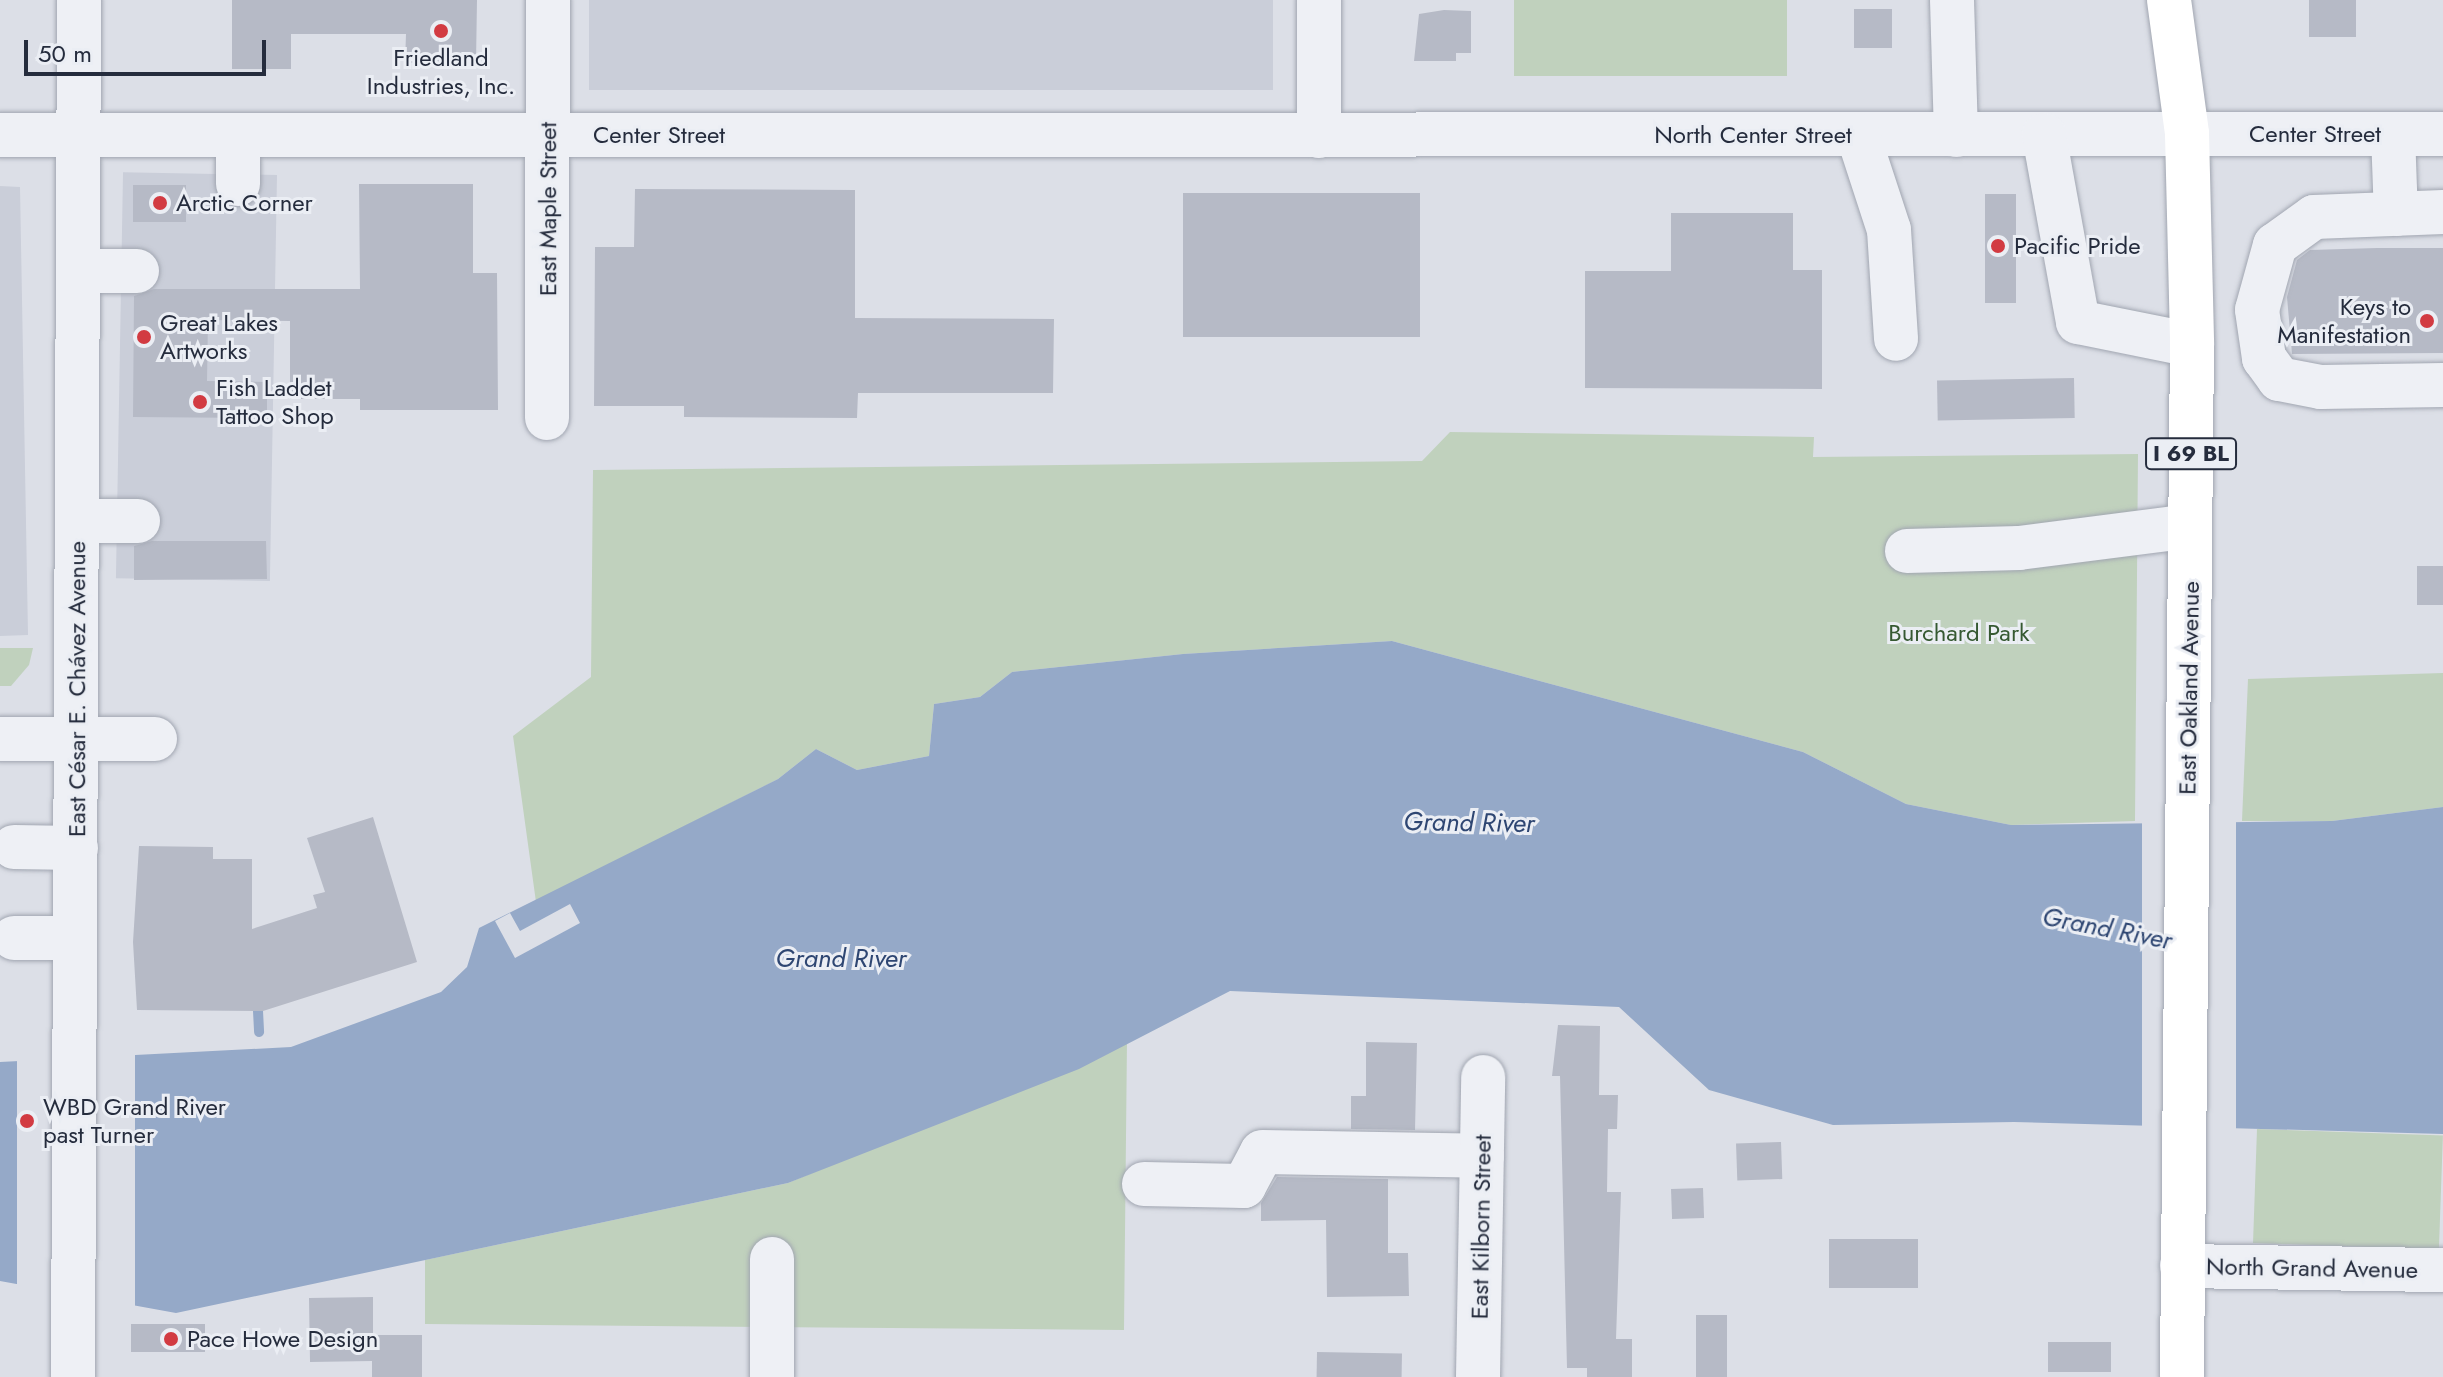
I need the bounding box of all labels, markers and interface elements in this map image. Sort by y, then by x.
marker: Friedland Industries, Inc. [432,22,450,40]
scale bar [28,24,270,74]
text: 50 m [38,36,92,71]
place label: Friedland Industries, Inc. [367,44,515,100]
street label: Center Street [2249,120,2381,148]
street label: Center Street [593,121,725,149]
street label: North Center Street [1654,121,1852,149]
street label: East Maple Street [534,122,562,296]
place label: Arctic Corner [176,189,313,217]
marker: Arctic Corner [151,194,169,212]
place label: Pacific Pride [2014,232,2141,260]
marker: Pacific Pride [1989,237,2007,255]
place label: Keys to Manifestation [2277,293,2411,349]
place label: Great Lakes Artworks [160,309,278,365]
marker: Keys to Manifestation [2418,312,2436,330]
marker: Great Lakes Artworks [135,328,153,346]
place label: Fish Laddet Tattoo Shop [216,374,334,430]
marker: Fish Laddet Tattoo Shop [191,393,209,411]
road number: I 69 BL [2145,436,2237,472]
street label: East César E. Chávez Avenue [63,541,91,837]
street label: East Oakland Avenue [2173,581,2205,795]
park label: Burchard Park [1888,619,2030,647]
water label: Grand River [1403,806,1535,840]
water label: Grand River [2040,901,2174,957]
water label: Grand River [775,943,907,975]
place label: WBD Grand River past Turner [43,1093,226,1149]
marker: WBD Grand River past Turner [18,1112,36,1130]
street label: East Kilborn Street [1465,1134,1497,1320]
street label: North Grand Avenue [2206,1252,2418,1284]
place label: Pace Howe Design [187,1325,378,1353]
marker: Pace Howe Design [162,1330,180,1348]

